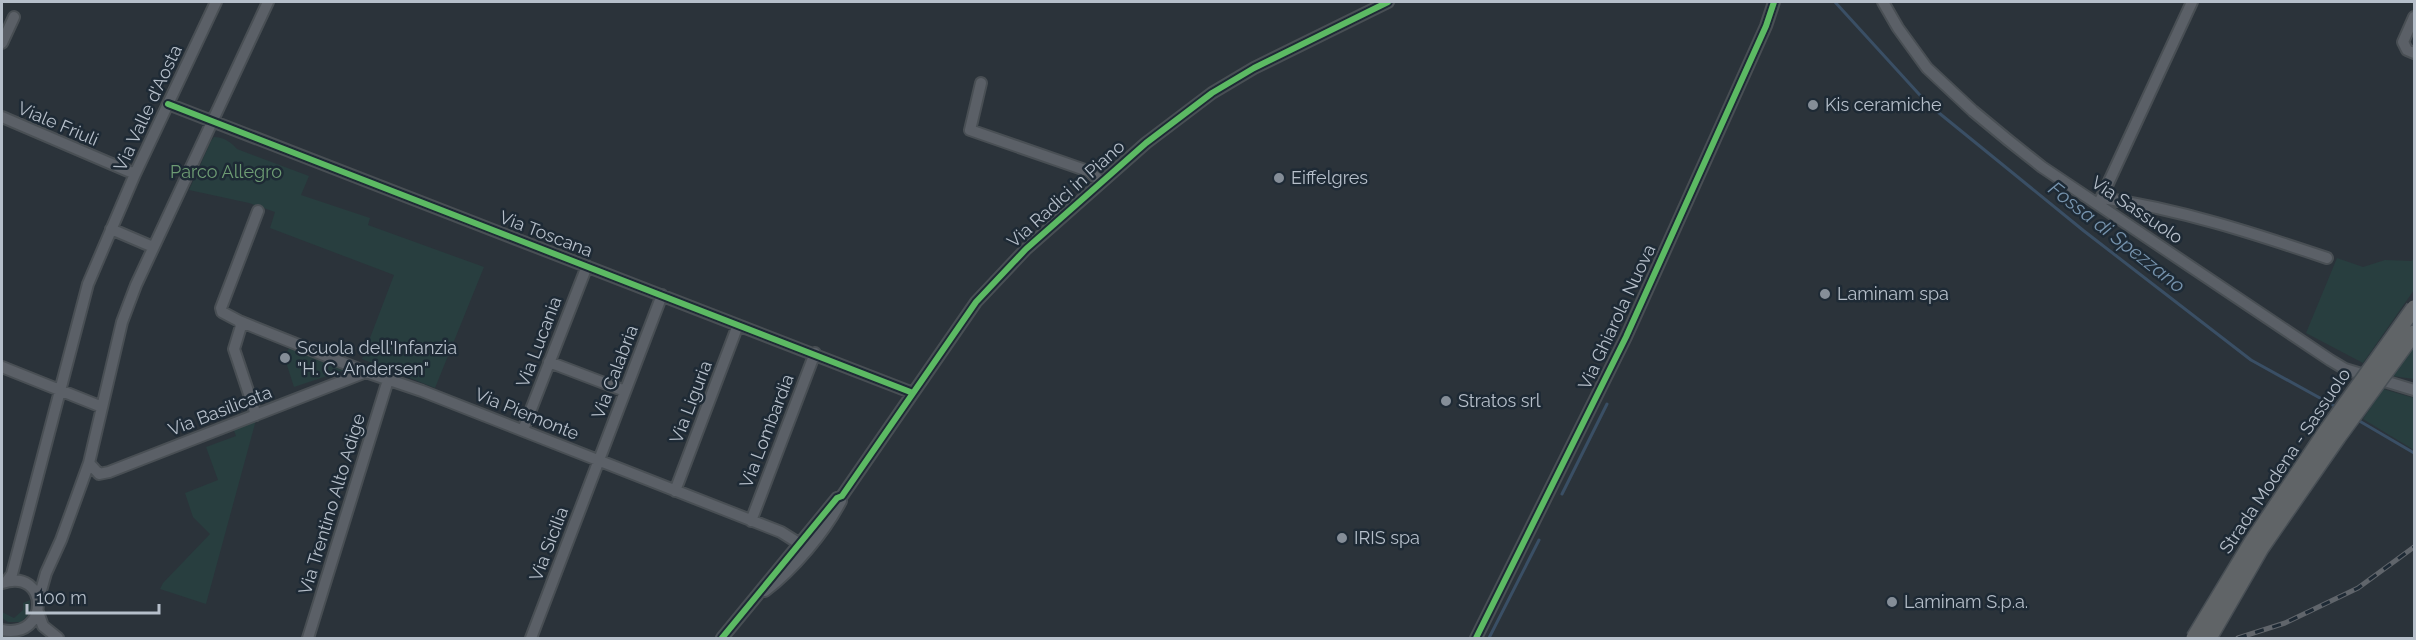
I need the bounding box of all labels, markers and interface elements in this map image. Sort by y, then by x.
street label: Via Valle d'Aosta [109,41,186,174]
place label: Kis ceramiche [1825,94,1942,115]
street label: Viale Friuli [15,97,102,150]
marker: Kis ceramiche [1806,98,1820,112]
street label: Via Radici in Piano [1003,135,1129,252]
park label: Parco Allegro [170,161,282,182]
place label: Eiffelgres [1291,167,1368,188]
marker: Eiffelgres [1272,171,1286,185]
street label: Via Sassuolo [2088,171,2187,248]
water label: Fossa di Spezzano [2044,176,2190,298]
street label: Via Toscana [496,206,596,261]
street label: Via Ghiarola Nuova [1574,241,1659,393]
place label: Laminam spa [1837,283,1949,304]
marker: Laminam spa [1818,287,1832,301]
street label: Via Lucania [512,293,565,390]
street label: Via Calabria [587,322,642,422]
place label: Scuola dell'Infanzia "H. C. Andersen" [297,337,457,379]
marker: Scuola dell'Infanzia "H. C. Andersen" [278,351,292,365]
street label: Via Liguria [665,358,716,446]
street label: Strada Modena - Sassuolo [2215,364,2355,557]
street label: Via Lombardia [735,371,798,491]
street label: Via Basilicata [165,381,275,440]
street label: Via Piemonte [472,383,583,444]
place label: Stratos srl [1458,390,1541,411]
marker: Stratos srl [1439,394,1453,408]
street label: Via Trentino Alto Adige [294,411,369,597]
street label: Via Sicilia [525,504,572,584]
place label: IRIS spa [1354,527,1420,548]
marker: IRIS spa [1335,531,1349,545]
scale bar [27,577,159,615]
text: 100 m [36,587,87,608]
place label: Laminam S.p.a. [1904,591,2028,612]
marker: Laminam S.p.a. [1885,595,1899,609]

